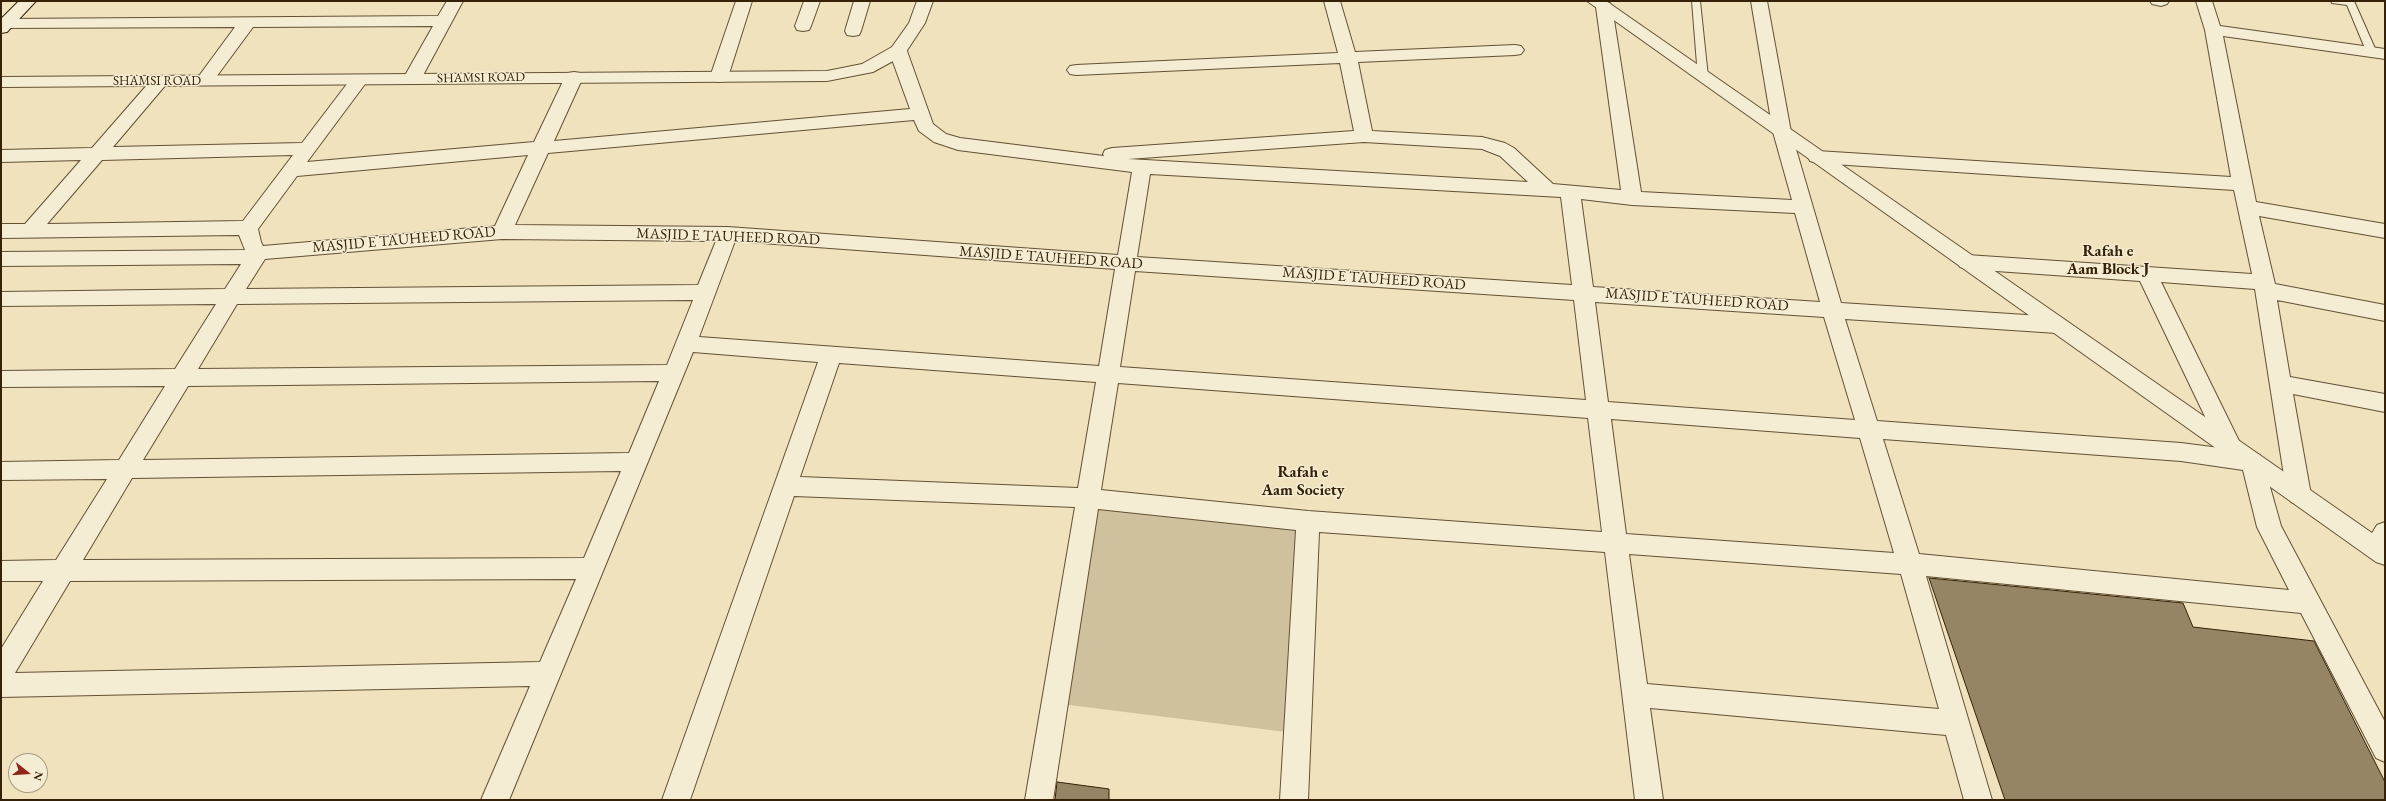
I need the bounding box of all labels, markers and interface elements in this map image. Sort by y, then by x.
street label: SHAMSI ROAD [437,69,525,87]
street label: SHAMSI ROAD [113,73,201,89]
street label: MASJID E TAUHEED ROAD [312,223,496,257]
street label: MASJID E TAUHEED ROAD [636,225,820,249]
district label: Rafah e Aam Block J [2067,242,2149,280]
street label: MASJID E TAUHEED ROAD [959,243,1143,273]
street label: MASJID E TAUHEED ROAD [1282,264,1466,294]
street label: MASJID E TAUHEED ROAD [1605,285,1789,315]
district label: Rafah e Aam Society [1261,463,1345,501]
north arrow [8,753,48,793]
text: N [31,770,47,783]

